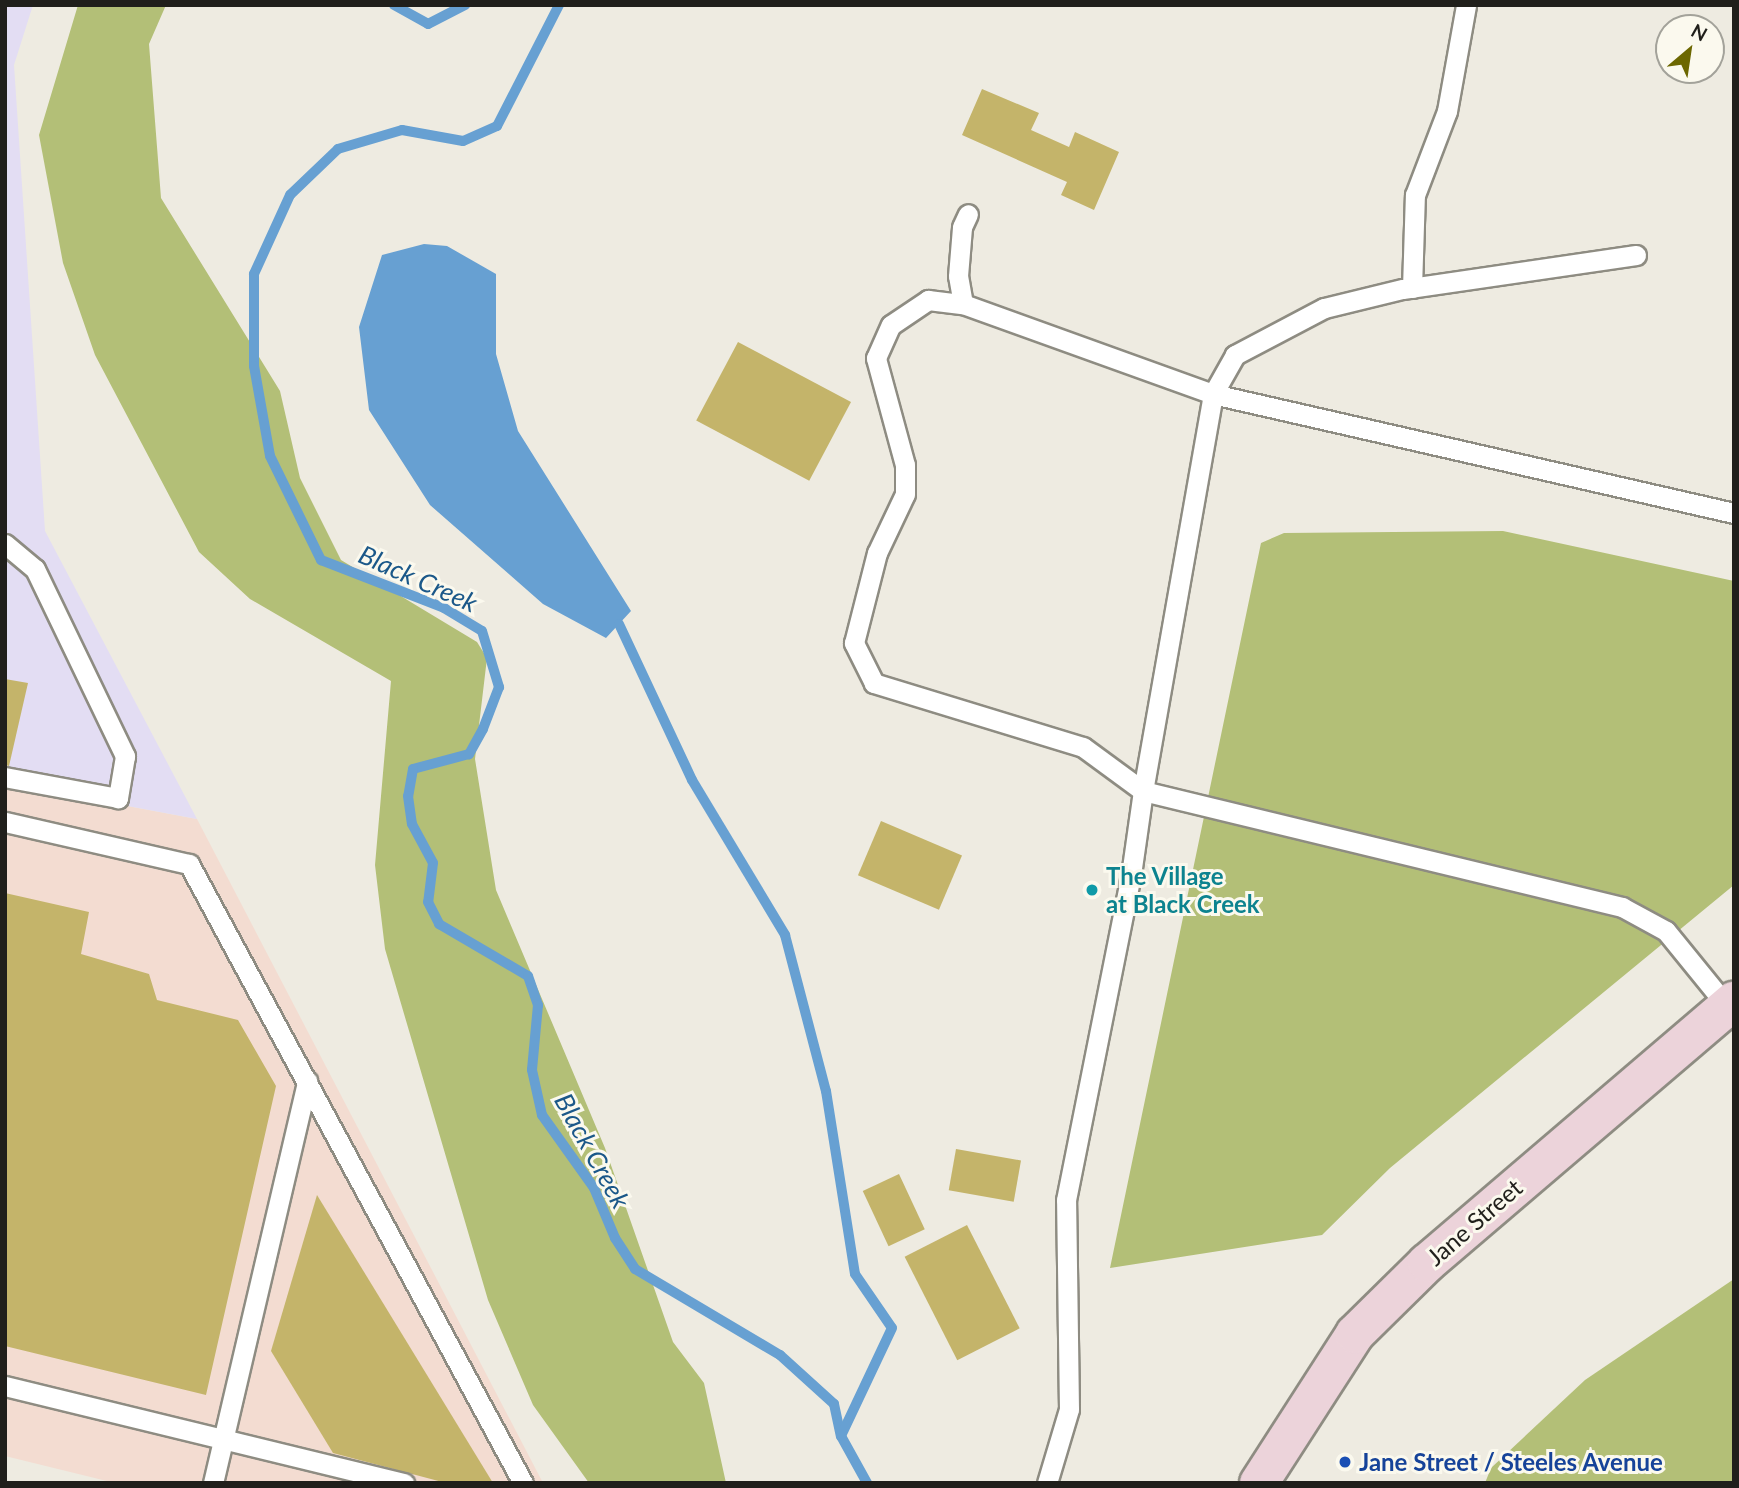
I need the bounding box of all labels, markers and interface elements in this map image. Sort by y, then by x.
north arrow [1655,14,1725,84]
text: N [1687,18,1711,46]
water label: Black Creek [354,539,482,619]
place label: The Village at Black Creek [1106,862,1260,918]
marker: The Village at Black Creek [1084,882,1100,898]
water label: Black Creek [548,1088,636,1214]
street label: Jane Street [1420,1173,1528,1271]
place label: Jane Street / Steeles Avenue [1359,1448,1664,1476]
marker: Jane Street / Steeles Avenue [1337,1454,1353,1470]

